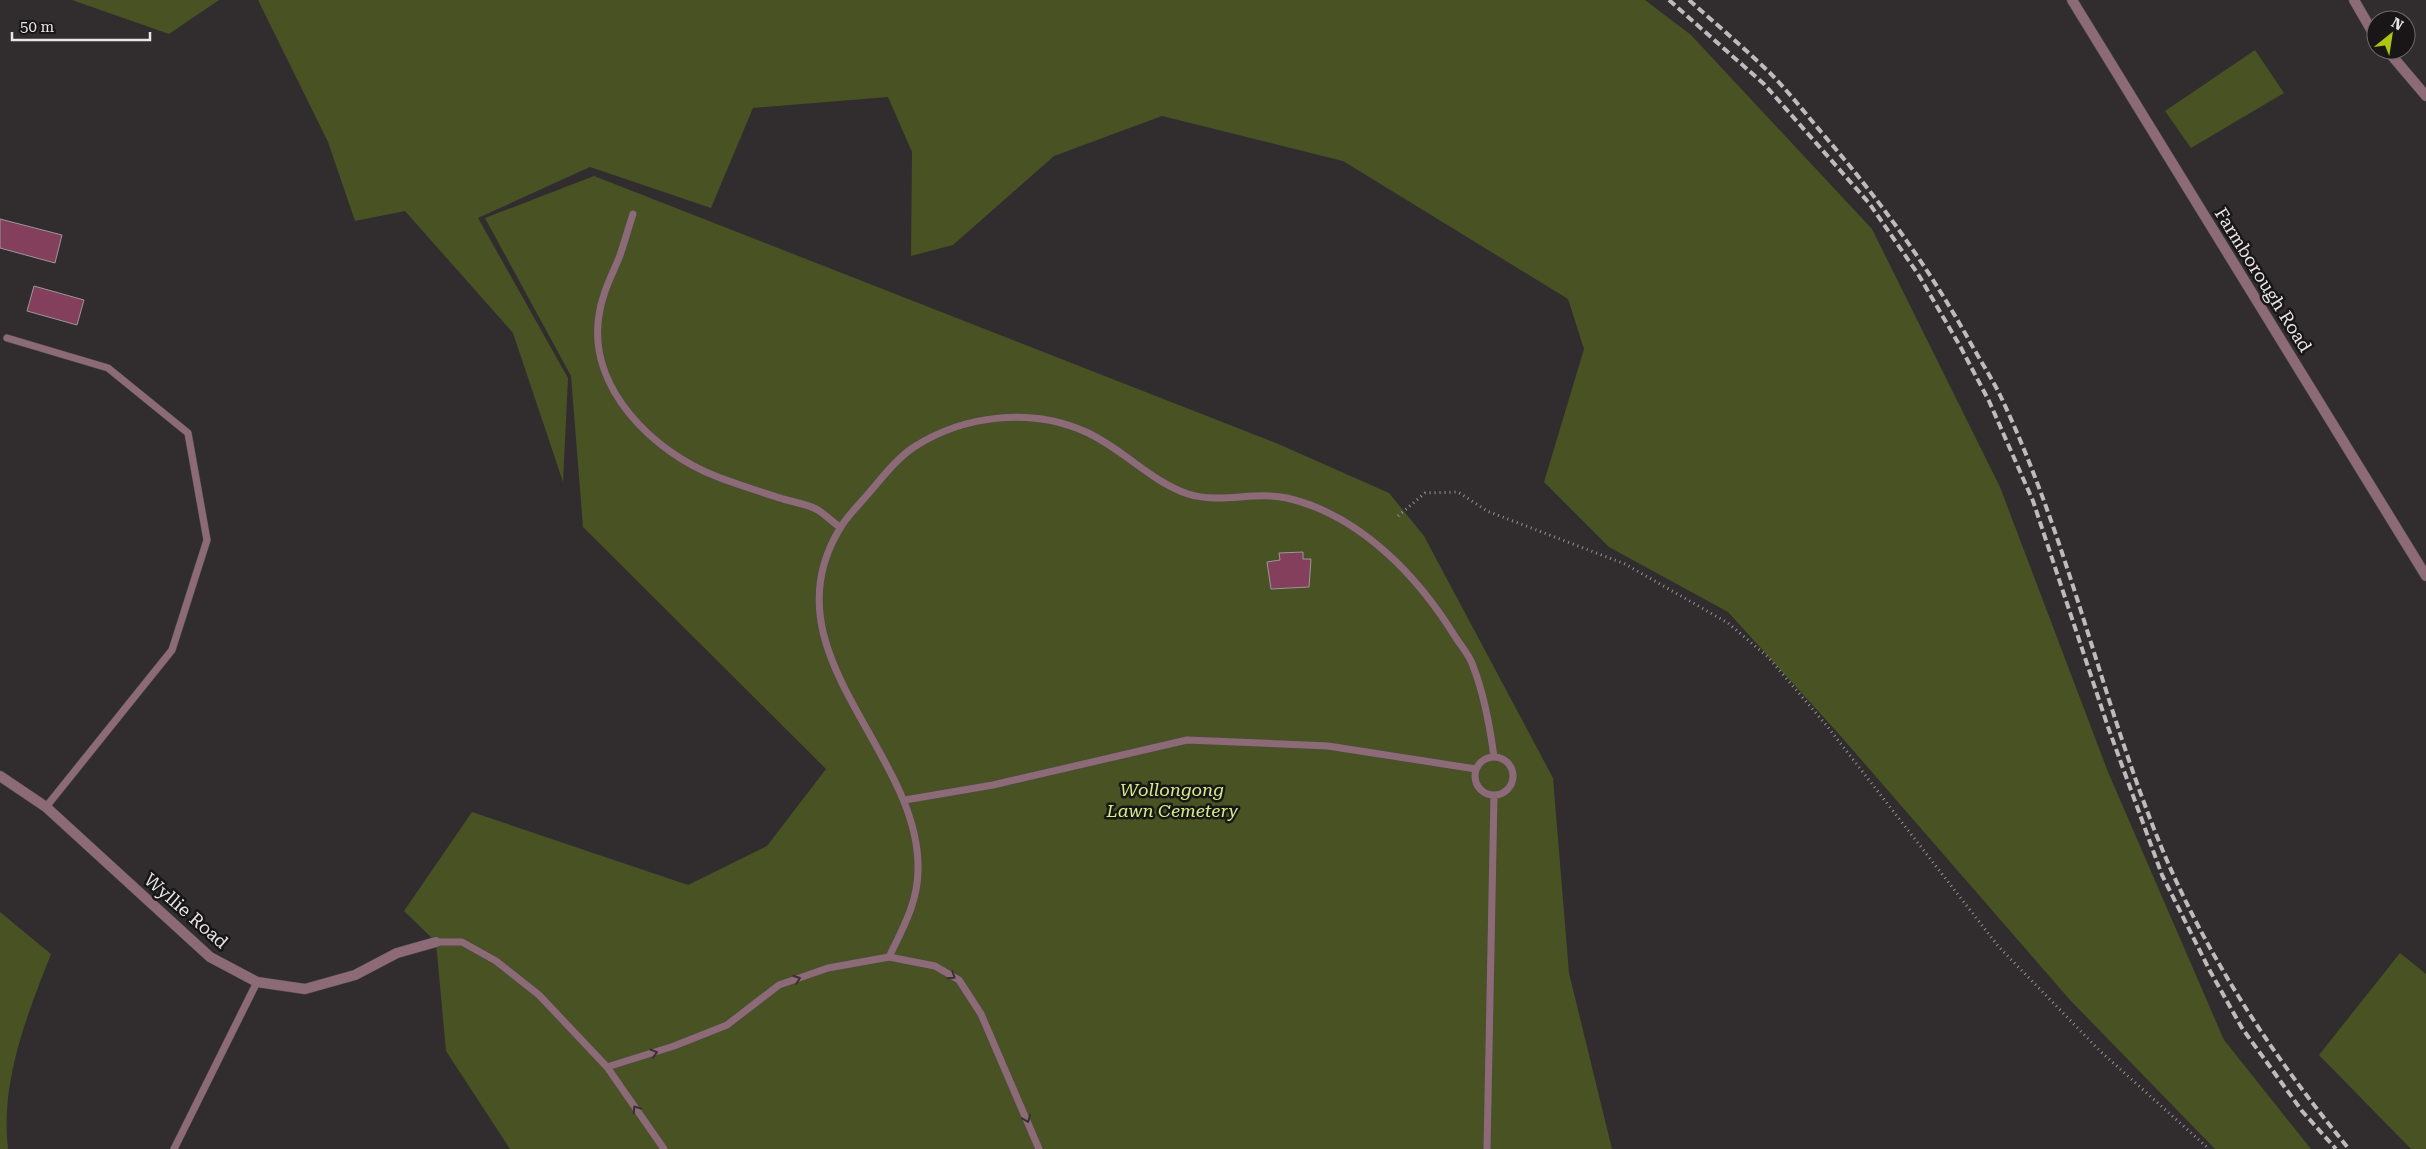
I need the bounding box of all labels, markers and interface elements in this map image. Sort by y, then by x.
scale bar [12,10,150,42]
north arrow [2366,10,2416,60]
text: N [2389,14,2406,33]
text: 50 m [20,18,55,36]
street label: Farmborough Road [2211,204,2317,356]
park label: Wollongong Lawn Cemetery [1105,779,1238,821]
street label: Wyllie Road [140,869,233,953]
one-way arrow [947,970,956,980]
one-way arrow [792,975,800,985]
one-way arrow [649,1048,657,1058]
one-way arrow [633,1105,642,1115]
one-way arrow [1021,1114,1031,1123]

